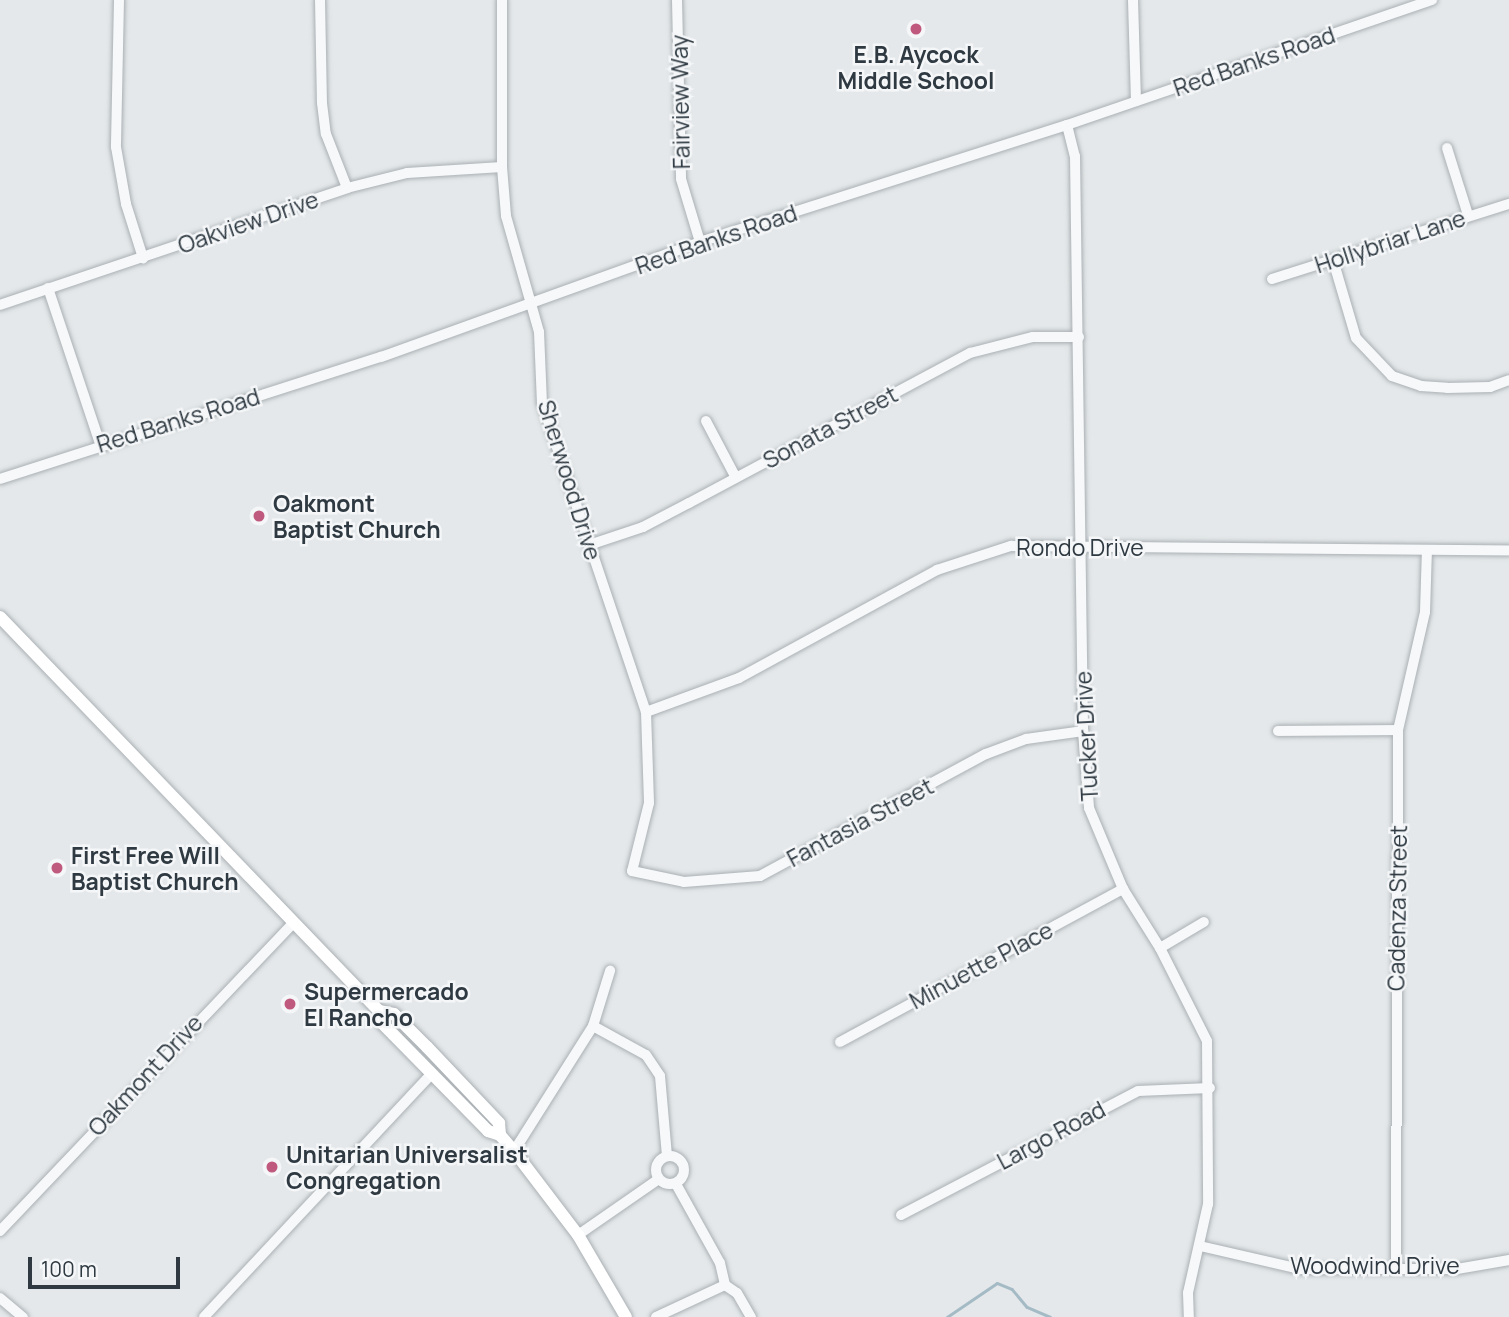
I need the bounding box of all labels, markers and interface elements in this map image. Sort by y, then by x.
street label: Red Banks Road [1170,20,1338,102]
marker: E.B. Aycock Middle School [908,21,924,37]
street label: Fairview Way [665,34,695,170]
place label: E.B. Aycock Middle School [837,40,995,94]
street label: Oakview Drive [174,185,322,259]
street label: Red Banks Road [632,198,800,280]
street label: Hollybriar Lane [1311,204,1469,278]
street label: Sonata Street [758,380,902,474]
street label: Red Banks Road [93,382,263,458]
street label: Sherwood Drive [533,397,607,563]
place label: Oakmont Baptist Church [273,489,441,543]
marker: Oakmont Baptist Church [251,508,267,524]
street label: Rondo Drive [1016,533,1144,561]
street label: Tucker Drive [1069,670,1103,802]
street label: Fantasia Street [782,772,938,872]
street label: Cadenza Street [1382,825,1412,991]
place label: First Free Will Baptist Church [71,841,239,895]
marker: First Free Will Baptist Church [49,860,65,876]
street label: Minuette Place [905,916,1057,1014]
place label: Supermercado El Rancho [304,977,469,1031]
marker: Supermercado El Rancho [282,996,298,1012]
street label: Oakmont Drive [82,1009,208,1141]
street label: Largo Road [992,1095,1110,1175]
place label: Unitarian Universalist Congregation [286,1140,528,1194]
marker: Unitarian Universalist Congregation [264,1159,280,1175]
scale bar [32,1244,184,1288]
street label: Woodwind Drive [1290,1251,1460,1279]
text: 100 m [41,1255,97,1283]

